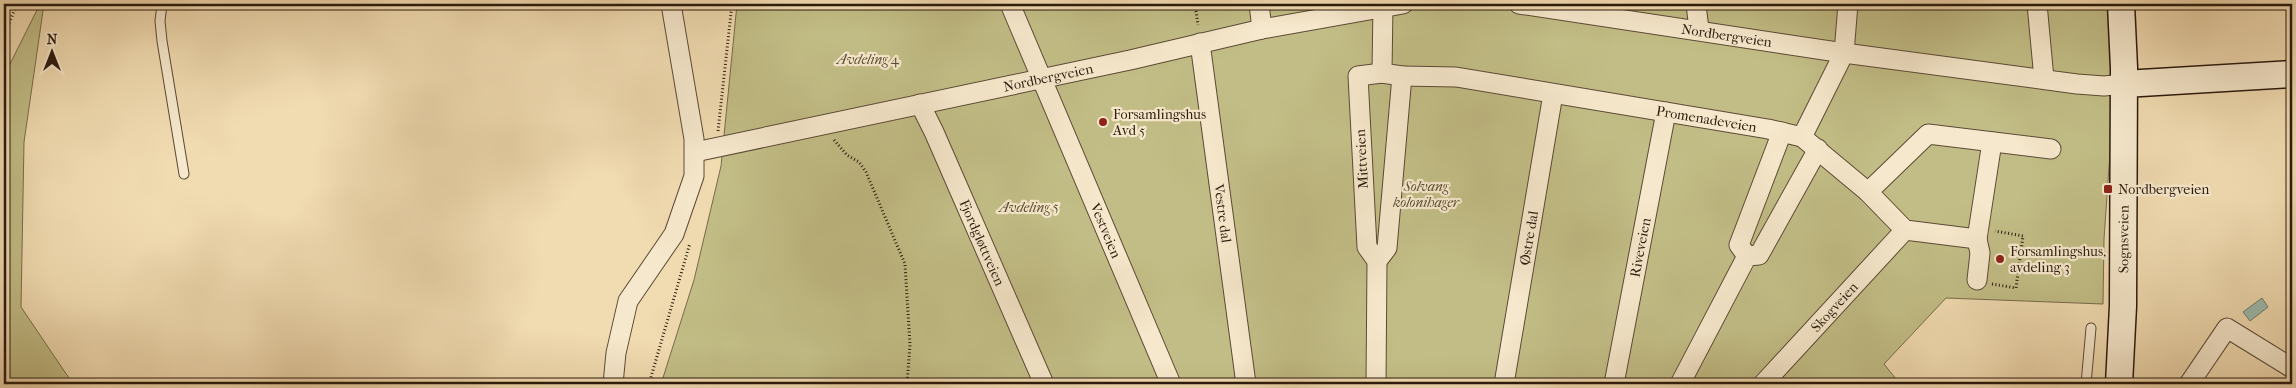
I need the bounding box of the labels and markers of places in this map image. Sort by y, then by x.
place label: Forsamlingshus Avd 5 [1112,106,1206,139]
marker: Forsamlingshus Avd 5 [1097,116,1109,128]
place label: Nordbergveien [2118,181,2209,198]
marker: Nordbergveien [2102,183,2114,195]
place label: Forsamlingshus, avdeling 3 [2010,243,2106,276]
marker: Forsamlingshus, avdeling 3 [1994,253,2006,265]

